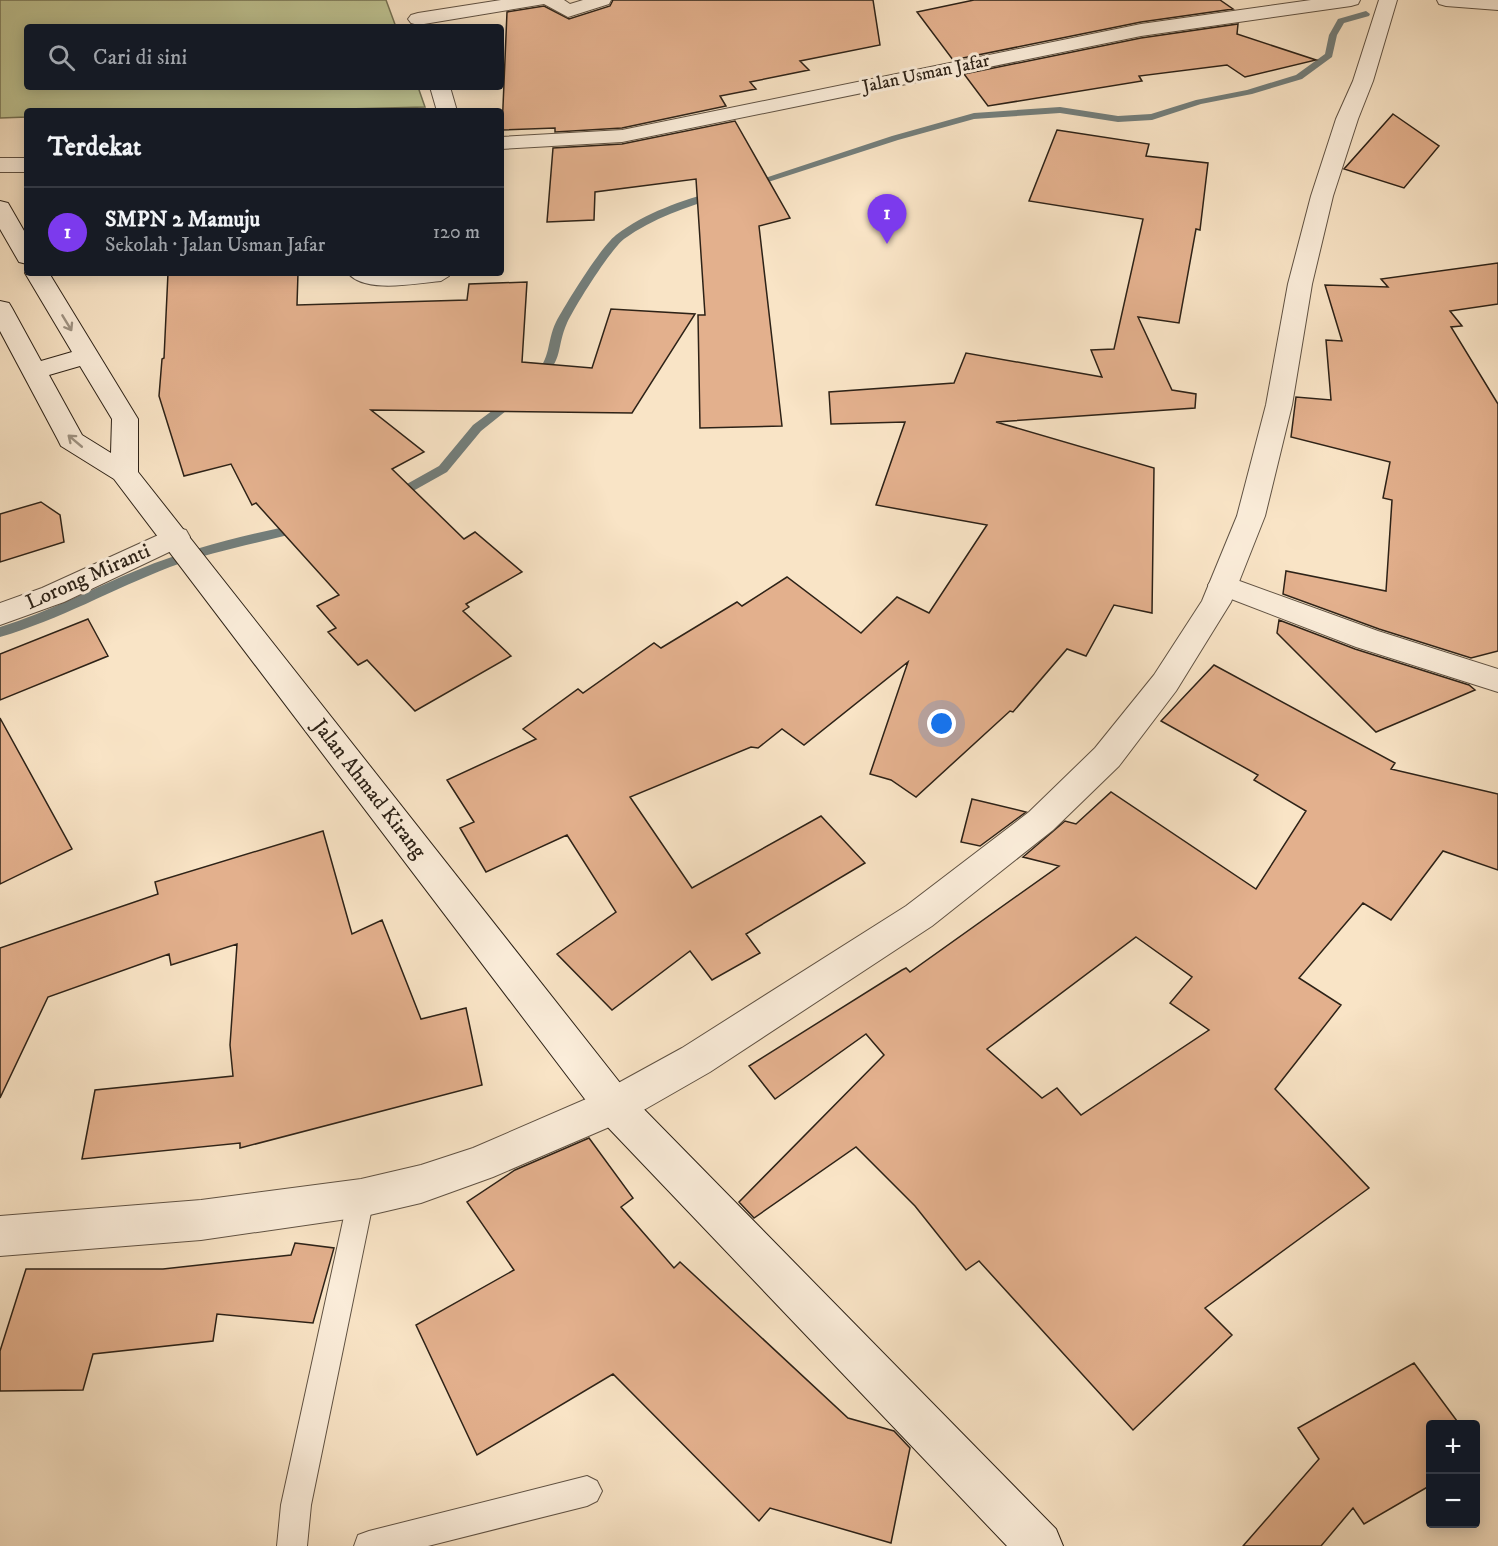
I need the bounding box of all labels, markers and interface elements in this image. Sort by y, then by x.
search box [24,24,504,90]
icon: search [45,41,78,74]
text: Cari di sini [93,44,187,71]
street label: Jalan Usman Jafar [859,50,992,99]
text: Terdekat [48,131,141,164]
pin: 1 [868,194,906,244]
text: SMPN 2 Mamuju [105,206,260,233]
text: 1 [64,220,71,245]
text: 120 m [433,220,480,245]
text: Sekolah · Jalan Usman Jafar [105,233,325,258]
one-way arrow [61,314,73,331]
one-way arrow [68,434,83,448]
street label: Lorong Miranti [22,538,154,616]
your location [927,709,956,738]
street label: Jalan Ahmad Kirang [305,713,432,864]
map controls [1426,1420,1480,1528]
button: + [1426,1420,1480,1474]
button: − [1426,1474,1480,1528]

